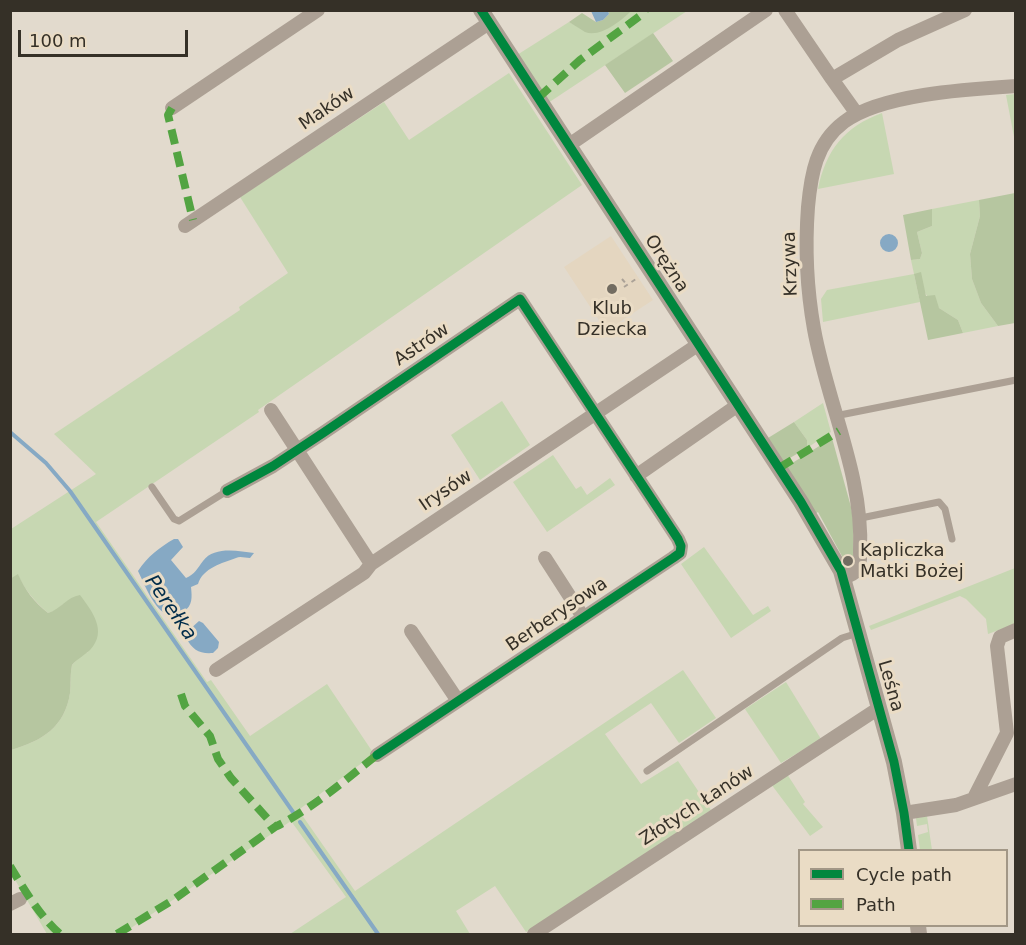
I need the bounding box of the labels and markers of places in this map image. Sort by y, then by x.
marker: Klub Dziecka [605,282,619,296]
place label: Klub Dziecka [577,298,647,340]
place label: Kapliczka Matki Bożej [860,540,964,582]
marker: Kapliczka Matki Bożej [841,554,855,568]

